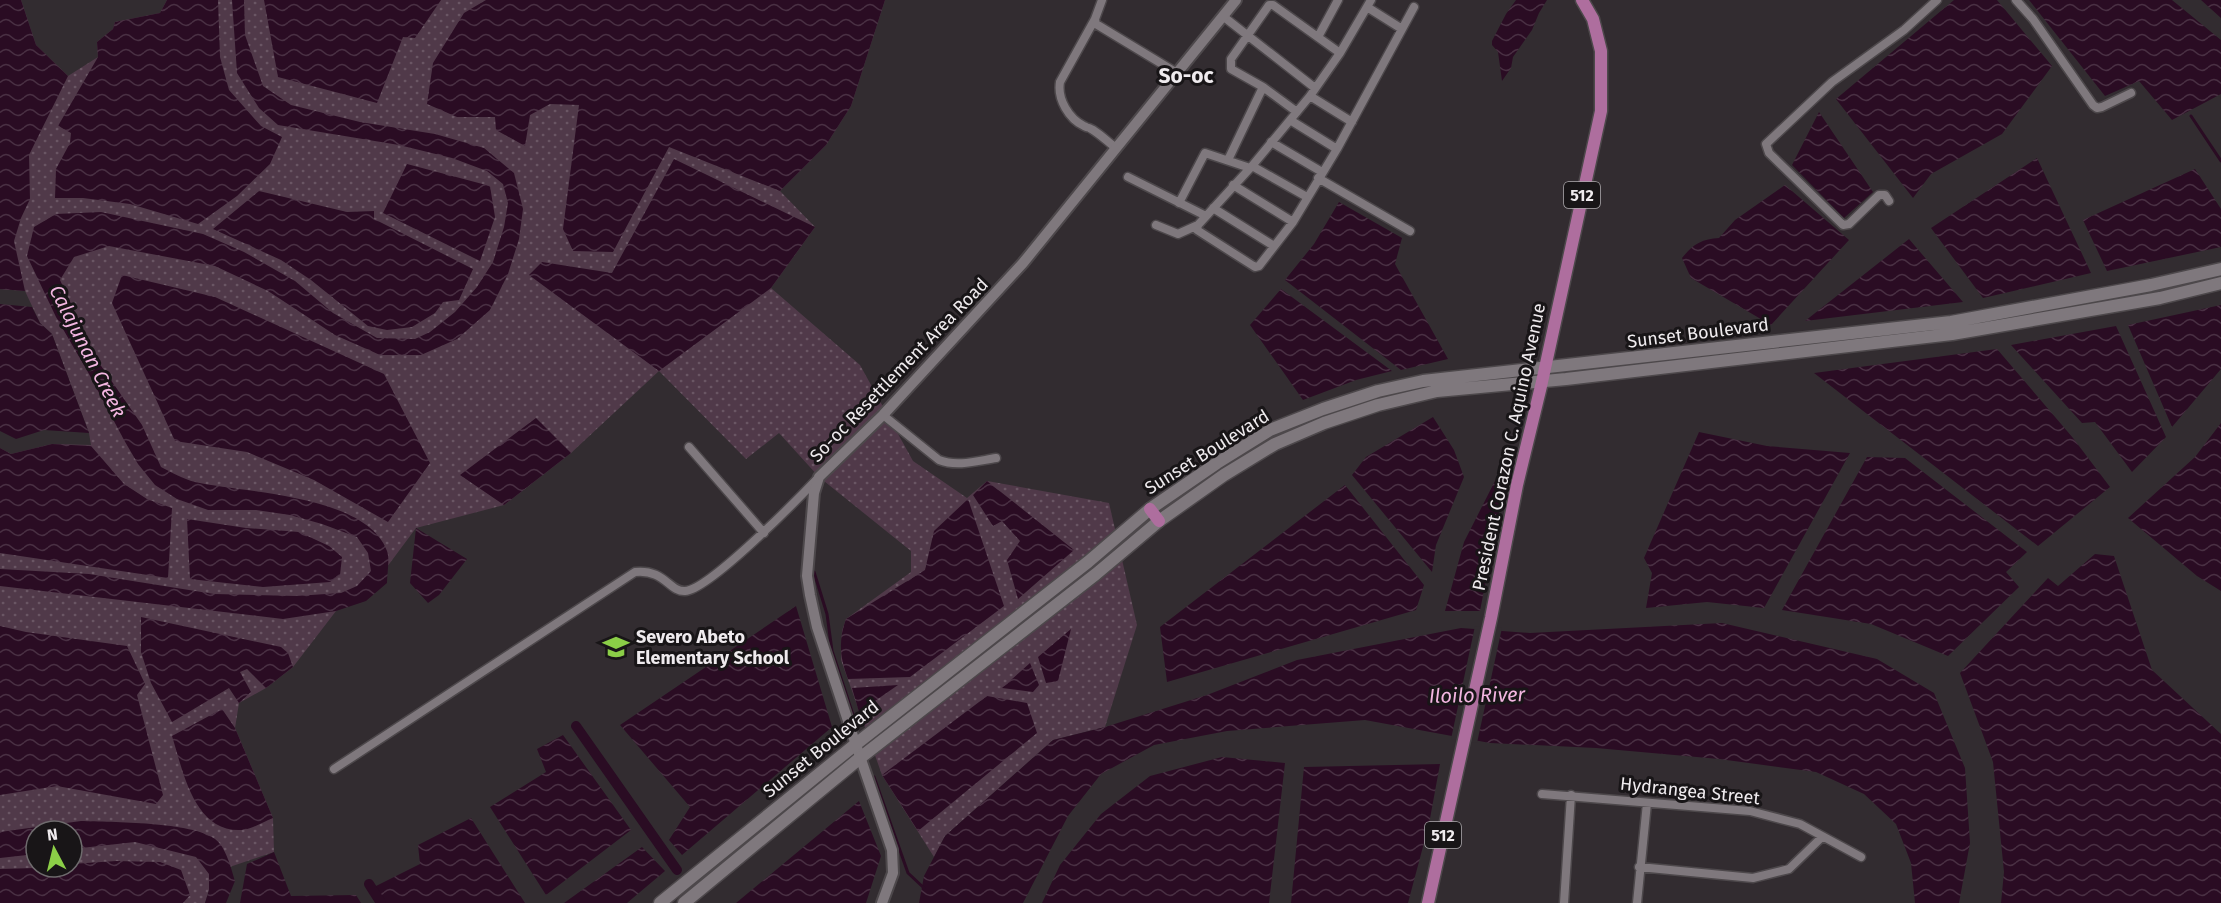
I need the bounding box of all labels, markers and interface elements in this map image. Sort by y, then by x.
district label: So-oc [1158,63,1214,89]
road number: 512 [1564,182,1600,208]
street label: So-oc Resettlement Area Road [805,273,993,467]
water label: Calajunan Creek [44,281,132,421]
street label: President Corazon C. Aquino Avenue [1468,301,1550,593]
street label: Sunset Boulevard [1626,313,1770,353]
street label: Sunset Boulevard [1141,405,1273,499]
place label: Severo Abeto Elementary School [636,626,790,669]
school or university icon: Severo Abeto Elementary School [601,632,631,662]
water label: Iloilo River [1429,682,1527,708]
street label: Sunset Boulevard [759,696,883,802]
street label: Hydrangea Street [1619,773,1762,809]
north arrow [24,819,84,879]
road number: 512 [1425,822,1461,848]
text: N [46,825,59,845]

